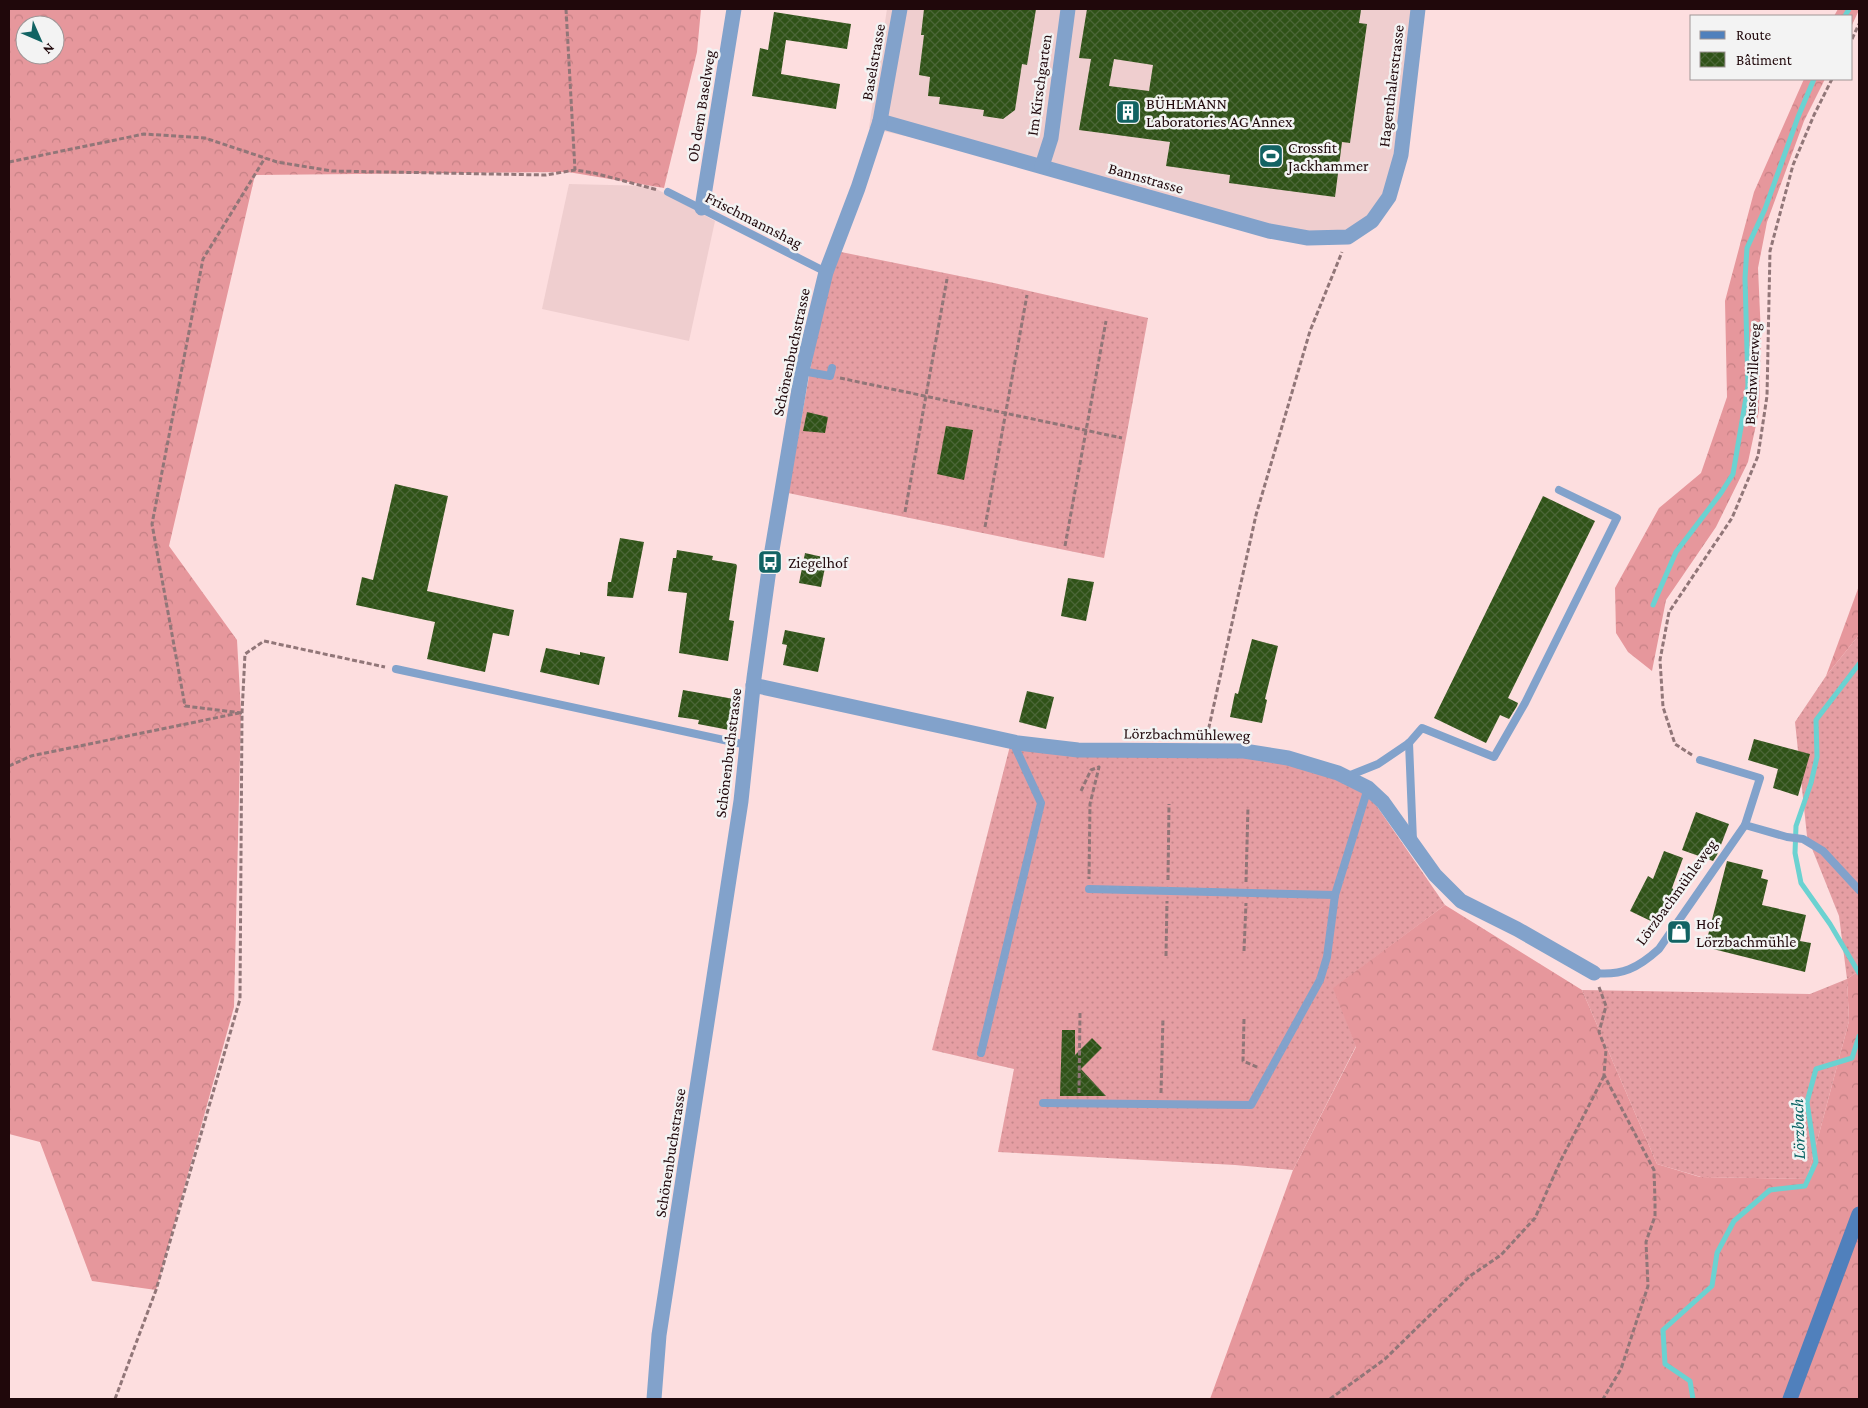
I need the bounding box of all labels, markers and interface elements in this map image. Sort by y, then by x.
north arrow [15,15,65,65]
legend [1690,15,1853,80]
street label: Baselstrasse [858,22,888,102]
street label: Hagenthalerstrasse [1375,24,1408,148]
text: Route [1736,27,1771,43]
street label: Im Kirschgarten [1023,33,1056,137]
text: N [40,40,58,59]
street label: Ob dem Baselweg [684,48,719,163]
text: Bâtiment [1736,52,1793,68]
place label: BÜHLMANN Laboratories AG Annex [1146,95,1293,130]
building icon: BÜHLMANN Laboratories AG Annex [1115,99,1141,125]
place label: Crossfit Jackhammer [1286,139,1369,175]
sports icon: Crossfit Jackhammer [1258,143,1284,169]
street label: Bannstrasse [1107,159,1185,197]
street label: Frischmannshag [702,188,806,253]
street label: Schönenbuchstrasse [769,286,813,418]
street label: Buschwillerweg [1741,322,1764,426]
bus stop icon: Ziegelhof [757,549,783,575]
place label: Ziegelhof [788,554,849,572]
street label: Schönenbuchstrasse [712,687,744,819]
street label: Lörzbachmühleweg [1124,724,1251,745]
street label: Lörzbachmühleweg [1632,836,1721,949]
place label: Hof Lörzbachmühle [1696,915,1796,950]
shop icon: Hof Lörzbachmühle [1666,919,1692,945]
street label: Schönenbuchstrasse [651,1087,689,1219]
water label: Lörzbach [1787,1098,1809,1160]

